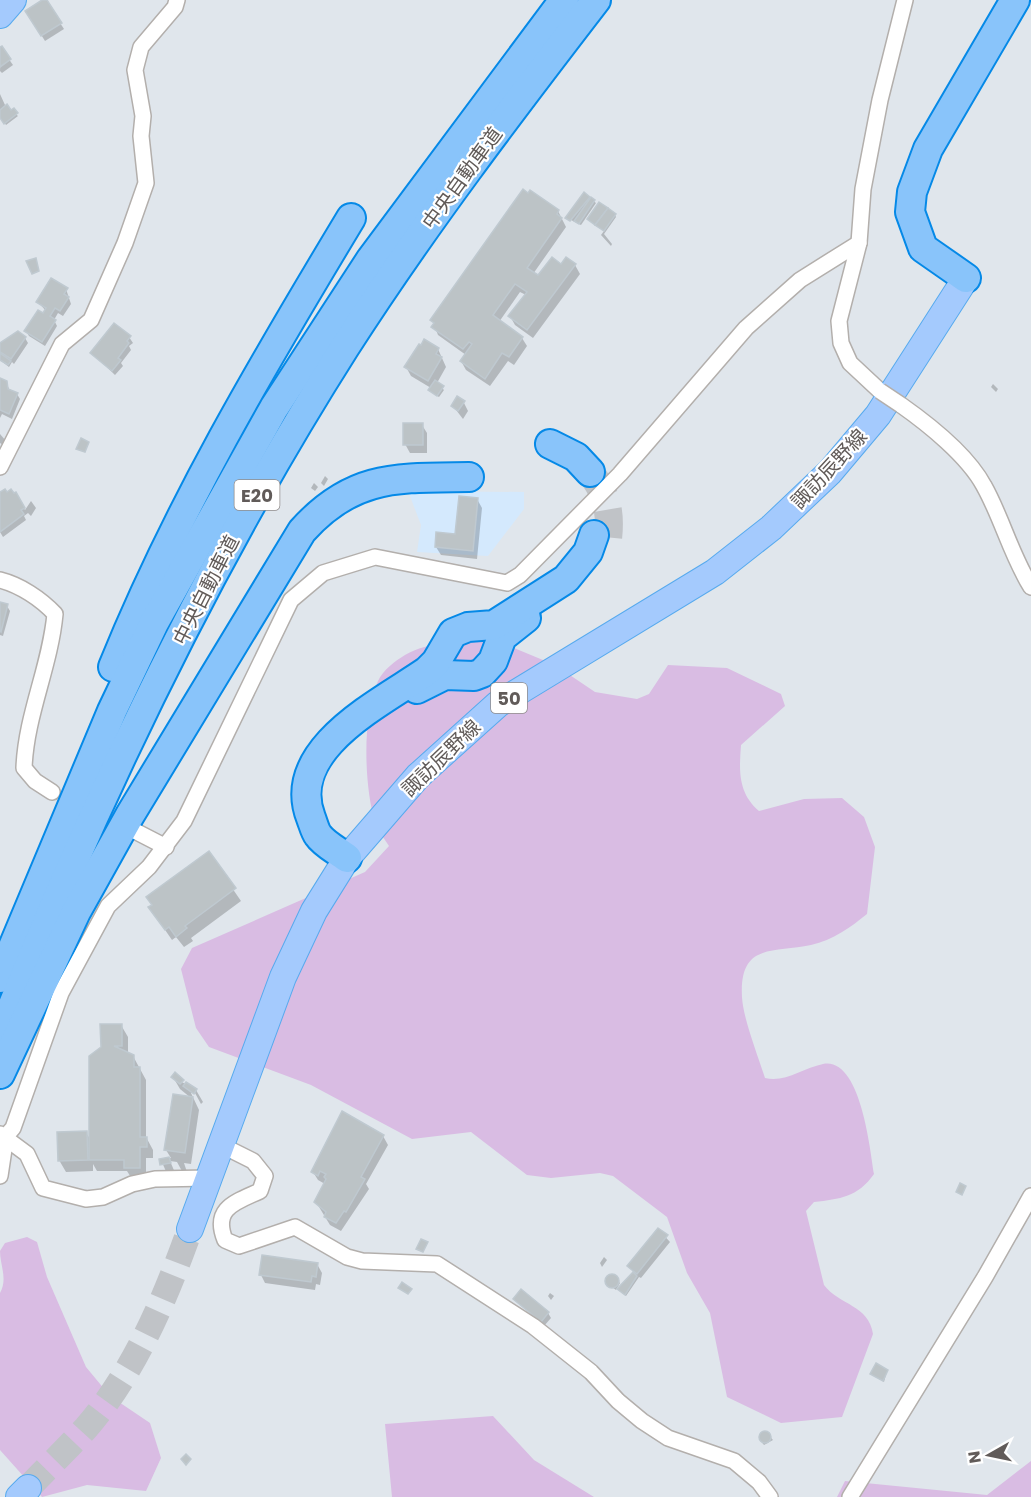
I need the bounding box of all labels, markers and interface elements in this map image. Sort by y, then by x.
street label: 中央自動車道 [415,121,509,235]
street label: 諏訪辰野線 [785,423,873,515]
road number: E20 [234,480,280,510]
street label: 中央自動車道 [166,530,246,650]
road number: 50 [491,683,527,713]
street label: 諏訪辰野線 [395,713,487,803]
north arrow [959,1425,1019,1485]
text: N [962,1450,987,1465]

